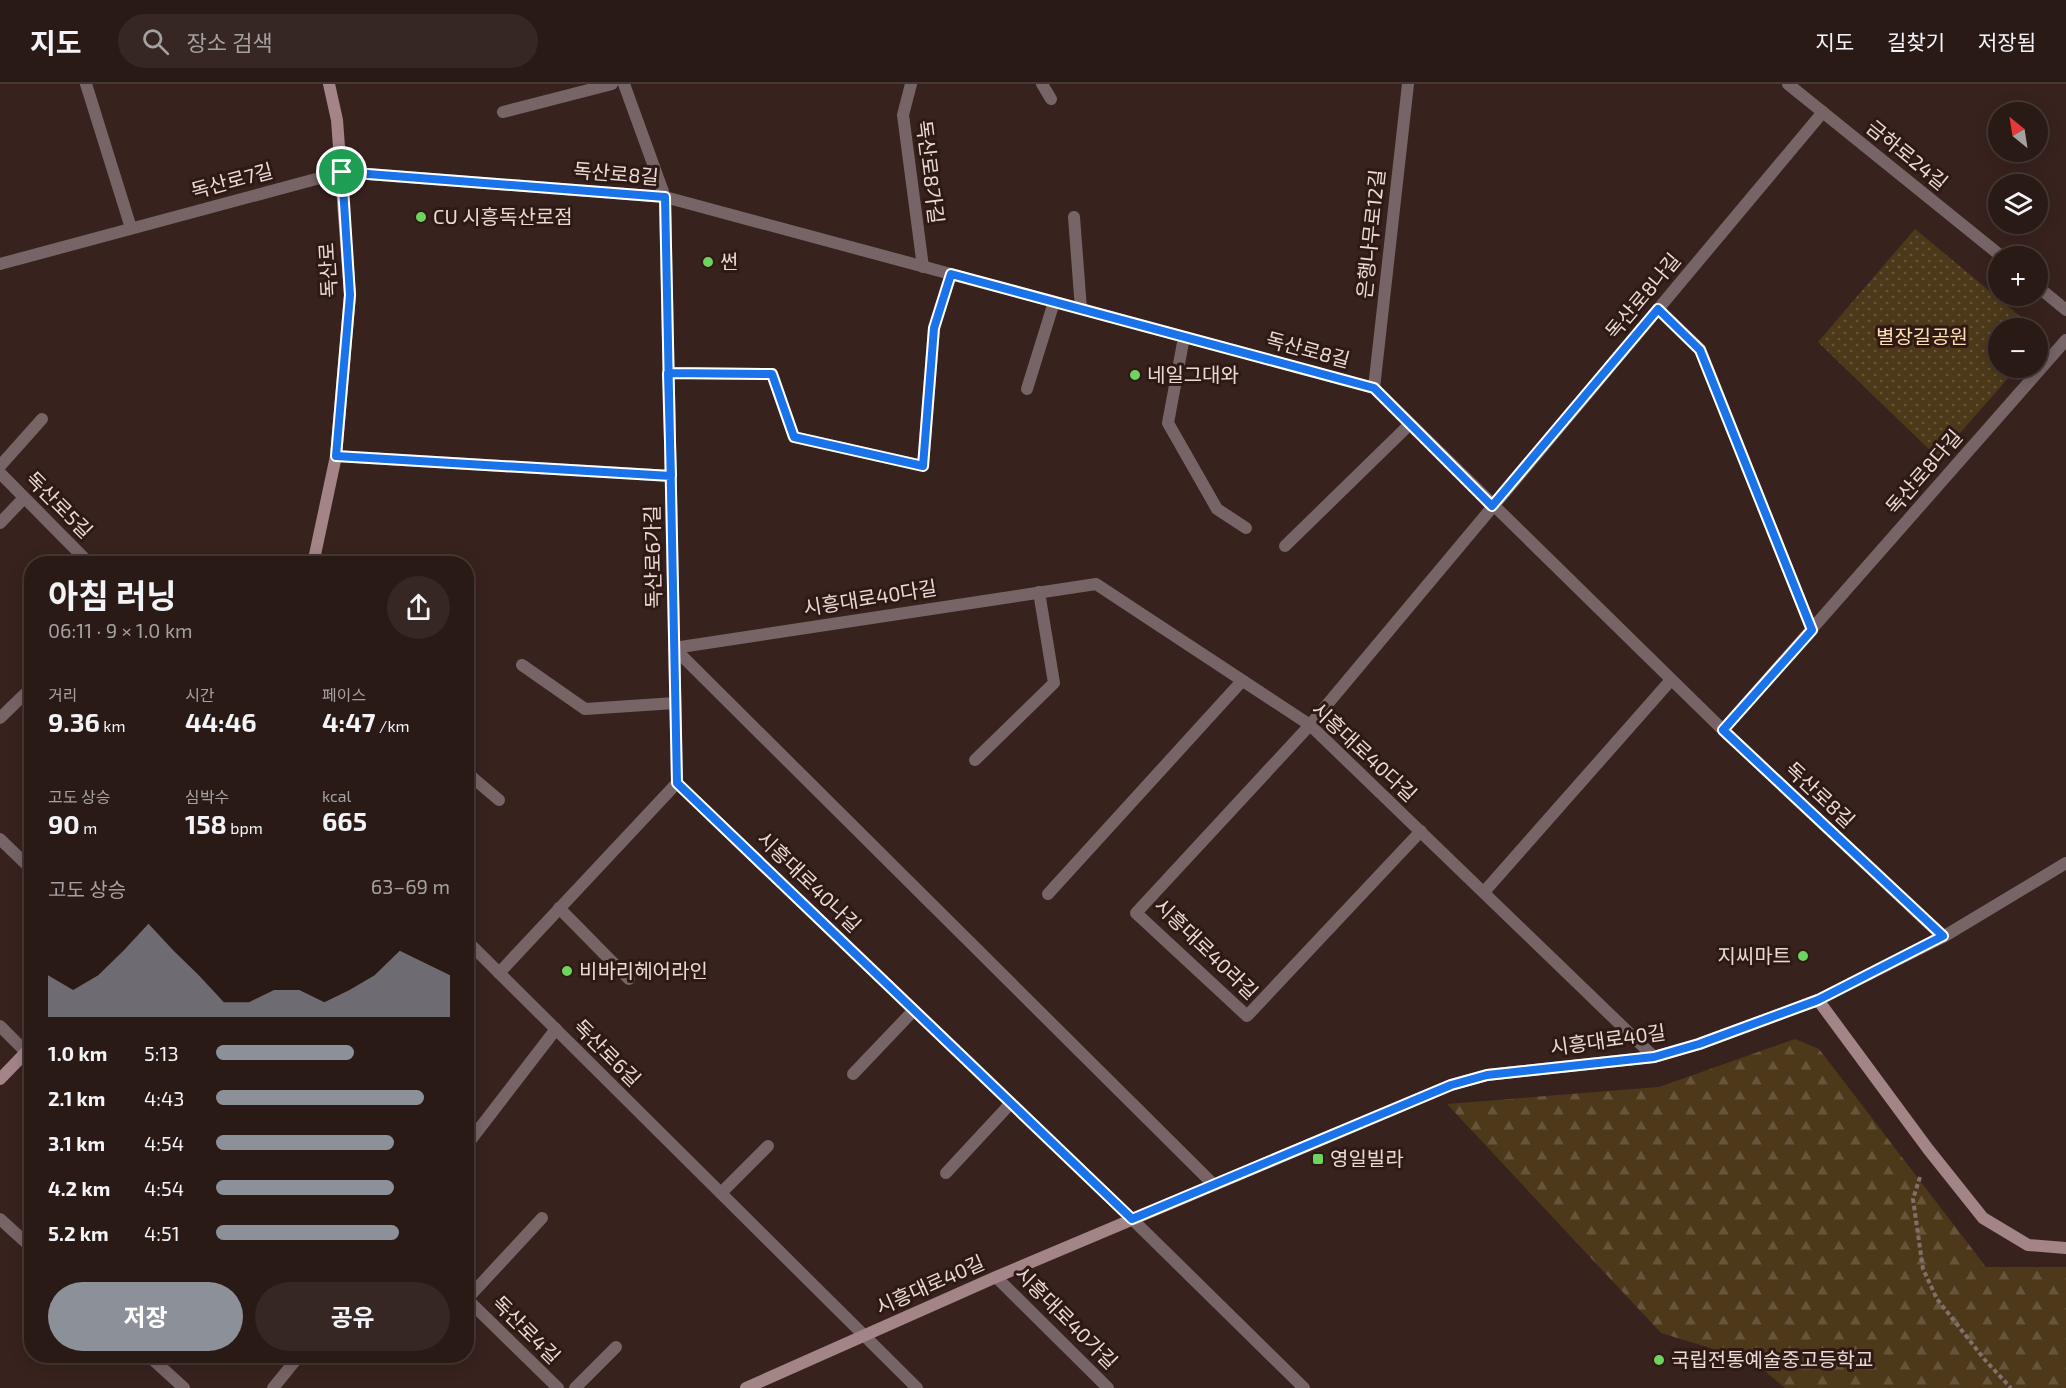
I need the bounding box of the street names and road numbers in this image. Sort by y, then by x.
street label: 금하로24길 [1862,114,1953,194]
street label: 독산로8가길 [913,119,949,225]
street label: 독산로8길 [572,157,660,189]
street label: 독산로7길 [188,158,275,202]
street label: 은행나무로12길 [1351,168,1389,300]
street label: 독산로 [314,242,340,298]
street label: 독산로8나길 [1600,248,1685,343]
street label: 독산로8길 [1264,326,1353,372]
street label: 독산로8다길 [1880,424,1966,519]
street label: 독산로5길 [21,466,98,543]
street label: 독산로6가길 [639,505,665,609]
street label: 시흥대로40다길 [801,575,938,619]
street label: 시흥대로40다길 [1307,697,1422,806]
street label: 독산로8길 [1781,756,1860,832]
street label: 시흥대로40나길 [753,826,867,937]
street label: 시흥대로40라길 [1150,893,1264,1004]
street label: 독산로6길 [569,1014,646,1091]
street label: 시흥대로40길 [1549,1019,1667,1059]
street label: 시흥대로40길 [872,1249,988,1319]
street label: 시흥대로40가길 [1011,1261,1123,1373]
street label: 독산로4길 [488,1290,566,1368]

